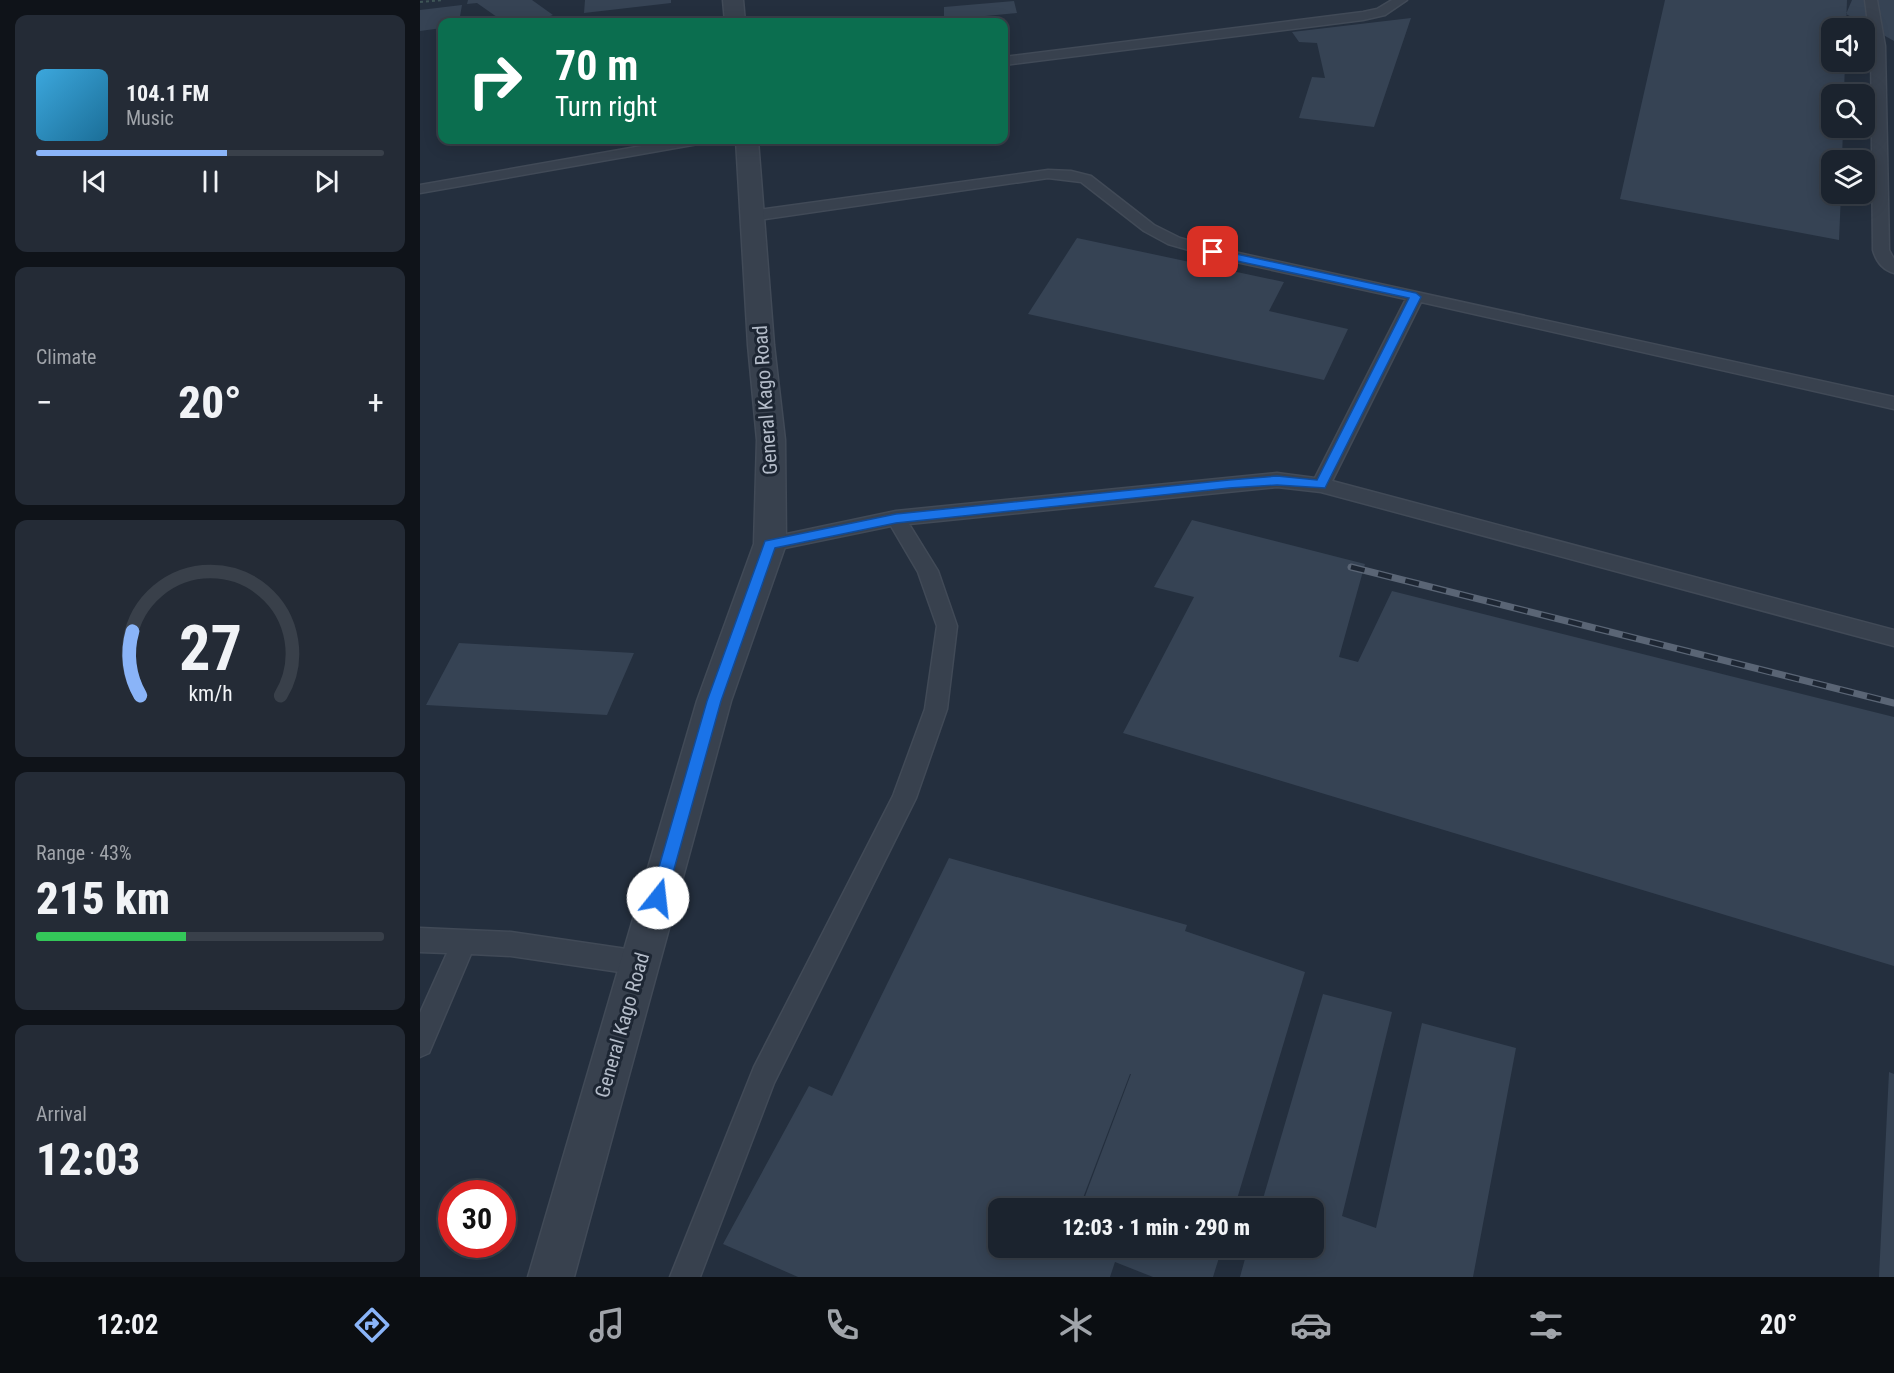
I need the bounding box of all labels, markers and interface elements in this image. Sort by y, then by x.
map controls [1821,18,1875,204]
button: sound [1821,18,1875,72]
text: 70 m [555,41,638,90]
icon: right [456,42,534,120]
text: 104.1 FM [126,81,209,106]
button: search [1821,84,1875,138]
text: Turn right [555,91,657,123]
text: Music [126,106,174,130]
button: layers [1821,150,1875,204]
icon: previous [78,165,111,198]
icon: pause [194,165,227,198]
icon: next [310,165,343,198]
pin [1187,226,1238,277]
icon: arrive [1196,235,1229,268]
street label: General Kago Road [748,324,782,476]
text: Climate [36,345,96,369]
text: 20° [178,376,242,429]
text: − [36,383,53,422]
text: + [368,383,384,422]
text: 27 [178,612,242,685]
text: km/h [188,681,232,706]
text: Range · 43% [36,841,132,865]
position arrow [626,866,690,930]
text: 215 km [36,872,170,925]
street label: General Kago Road [590,950,654,1100]
text: Arrival [36,1102,87,1126]
text: 12:03 [36,1133,140,1186]
speed limit sign: 30 [438,1180,516,1258]
text: 12:03 · 1 min · 290 m [1062,1215,1250,1240]
icon: directions [351,1304,393,1346]
icon: music [586,1304,628,1346]
icon: phone [821,1304,863,1346]
icon: climate [1055,1304,1097,1346]
icon: car [1290,1304,1332,1346]
icon: filters [1525,1304,1567,1346]
text: 12:02 [96,1309,158,1341]
text: 20° [1760,1309,1798,1341]

